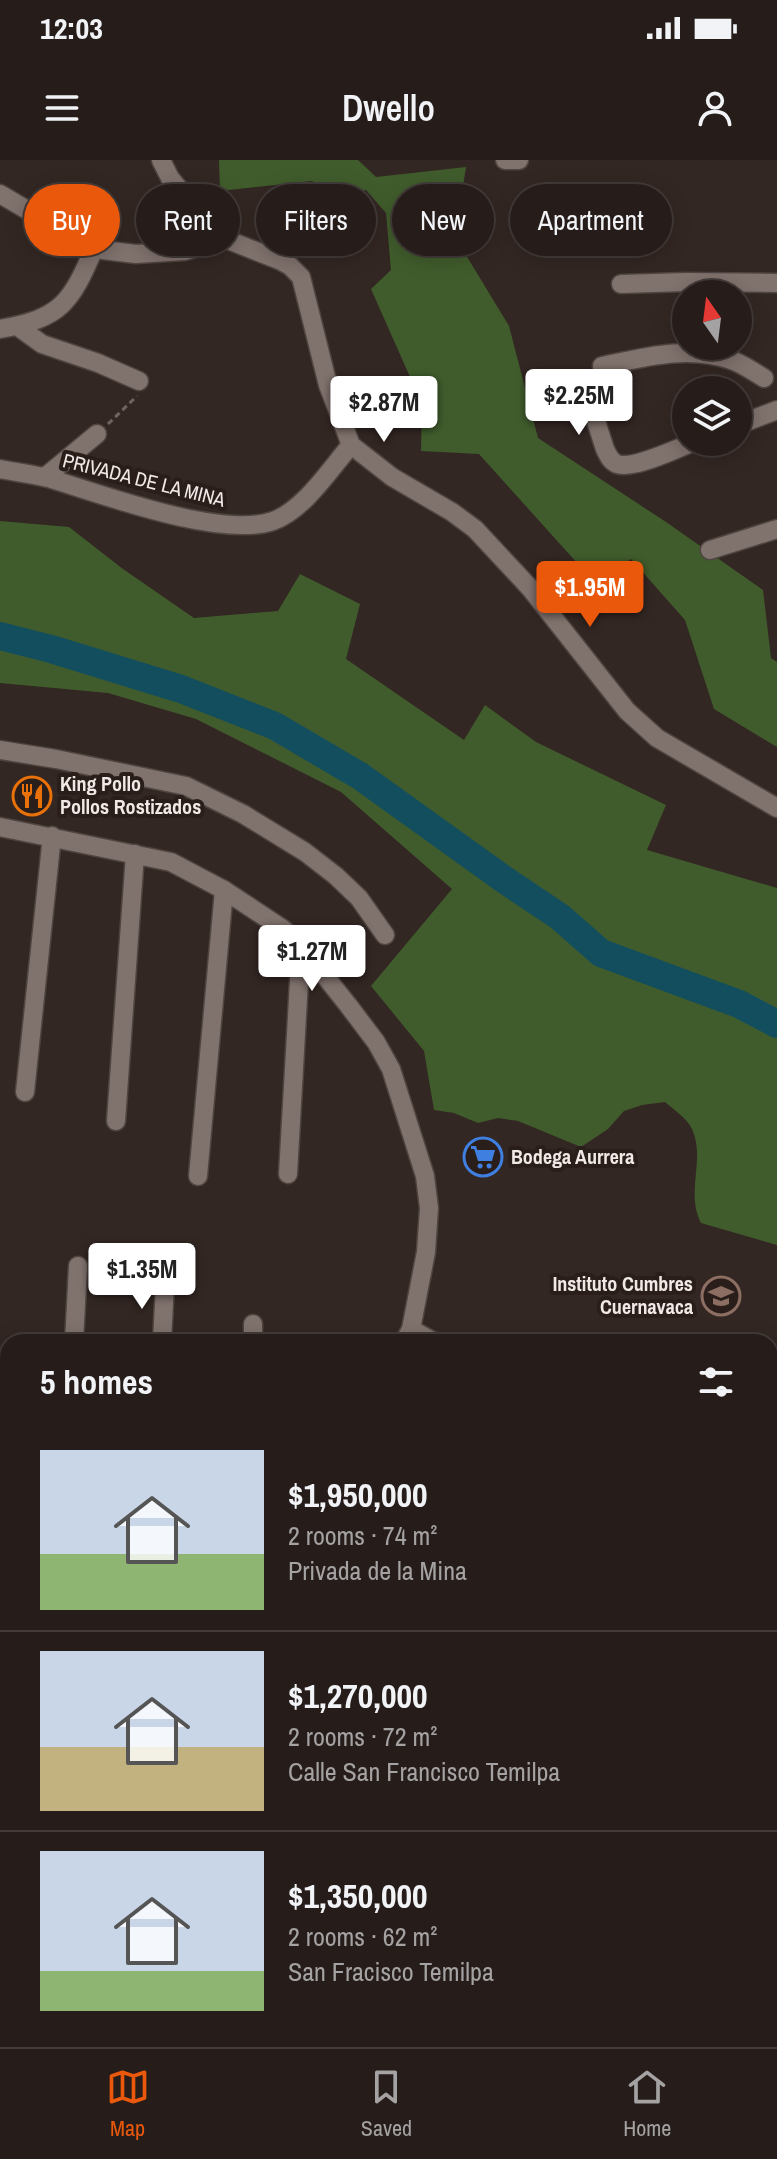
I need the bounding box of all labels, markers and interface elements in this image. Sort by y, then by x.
text: 12:03 [40,8,103,48]
text: Dwello [342,84,435,132]
icon: menu [40,86,84,130]
icon: person [693,86,737,130]
chip: Buy [24,184,120,256]
chip: Rent [136,184,240,256]
chip: Filters [256,184,376,256]
chip: New [392,184,494,256]
chip: Apartment [510,184,672,256]
north arrow [672,280,752,360]
map controls [672,280,752,456]
pin: $2.25M [514,369,644,437]
pin: $2.87M [319,376,449,444]
button: layers [672,376,752,456]
text: $2.25M [543,377,615,412]
text: $2.87M [348,384,420,419]
street label: PRIVADA DE LA MINA [60,446,228,513]
pin: $1.95M [525,561,655,629]
text: $1.95M [554,569,626,604]
place label: King Pollo Pollos Rostizados [60,770,201,820]
restaurant icon: King Pollo Pollos Rostizados [11,775,53,817]
pin: $1.27M [247,925,377,993]
text: $1.27M [276,933,348,968]
supermarket icon: Bodega Aurrera [462,1136,504,1178]
place label: Bodega Aurrera [511,1143,634,1170]
pin: $1.35M [77,1243,207,1311]
text: $1.35M [106,1251,178,1286]
place label: Instituto Cumbres Cuernavaca [553,1270,693,1320]
school or university icon: Instituto Cumbres Cuernavaca [700,1275,742,1317]
text: 5 homes [40,1359,153,1405]
icon: filters [694,1360,738,1404]
text: $1,950,000 [288,1472,428,1518]
icon: home [104,1482,200,1578]
text: 2 rooms · 74 m² [288,1518,437,1553]
text: Privada de la Mina [288,1553,467,1588]
text: $1,270,000 [288,1673,428,1719]
icon: home [104,1683,200,1779]
text: 2 rooms · 72 m² [288,1719,437,1754]
text: Calle San Francisco Temilpa [288,1754,560,1789]
text: $1,350,000 [288,1873,428,1919]
icon: home [104,1883,200,1979]
text: 2 rooms · 62 m² [288,1919,437,1954]
text: San Fracisco Temilpa [288,1954,494,1989]
tab: Map [106,2065,150,2143]
tab: Saved [361,2065,412,2143]
tab: Home [623,2065,671,2143]

